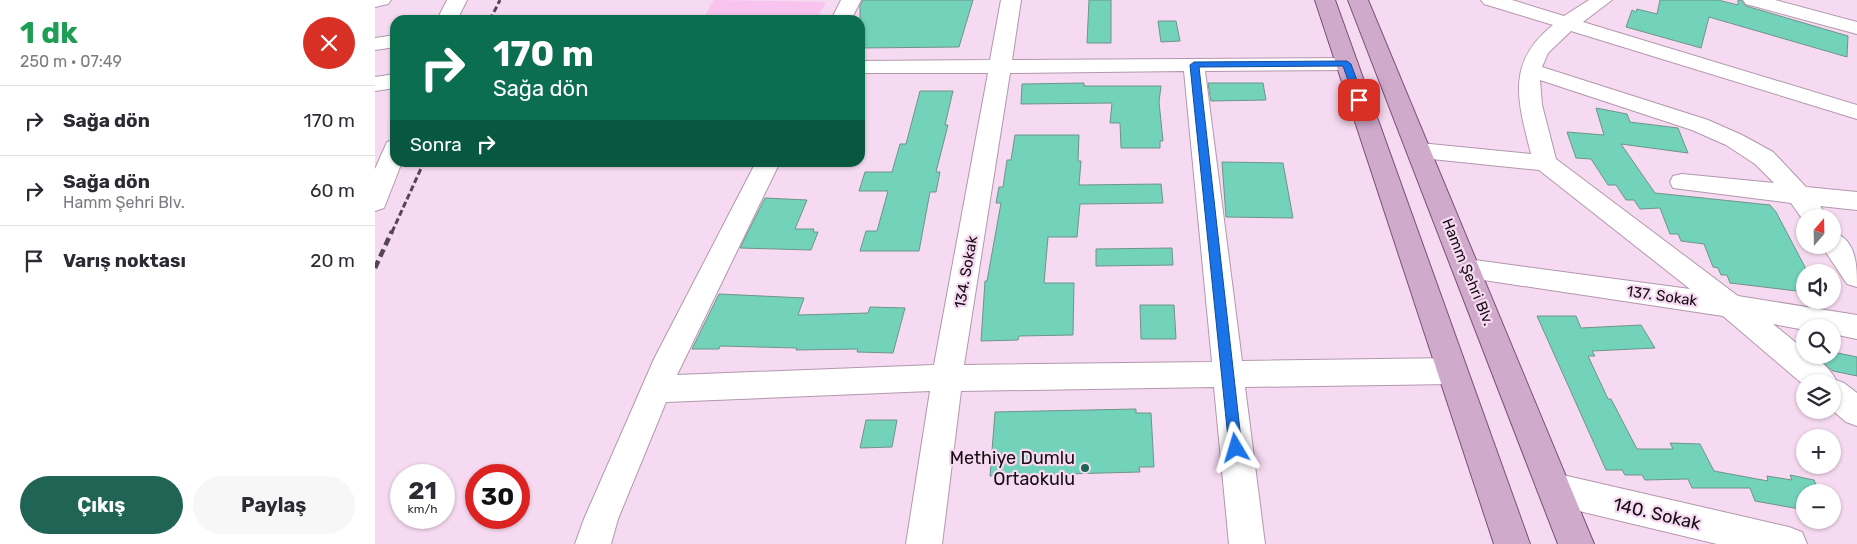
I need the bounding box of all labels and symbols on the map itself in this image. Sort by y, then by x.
pin [1338,79,1380,121]
north arrow [1796,209,1841,254]
street label: Hamm Şehri Blv. [1438,216,1498,328]
street label: 134. Sokak [951,234,981,310]
street label: 137. Sokak [1626,282,1699,310]
position arrow [1209,421,1261,473]
place label: Methiye Dumlu Ortaokulu [950,447,1075,490]
marker: Methiye Dumlu Ortaokulu [1079,462,1091,474]
speed limit sign: 30 [465,464,530,529]
street label: 140. Sokak [1611,493,1703,535]

